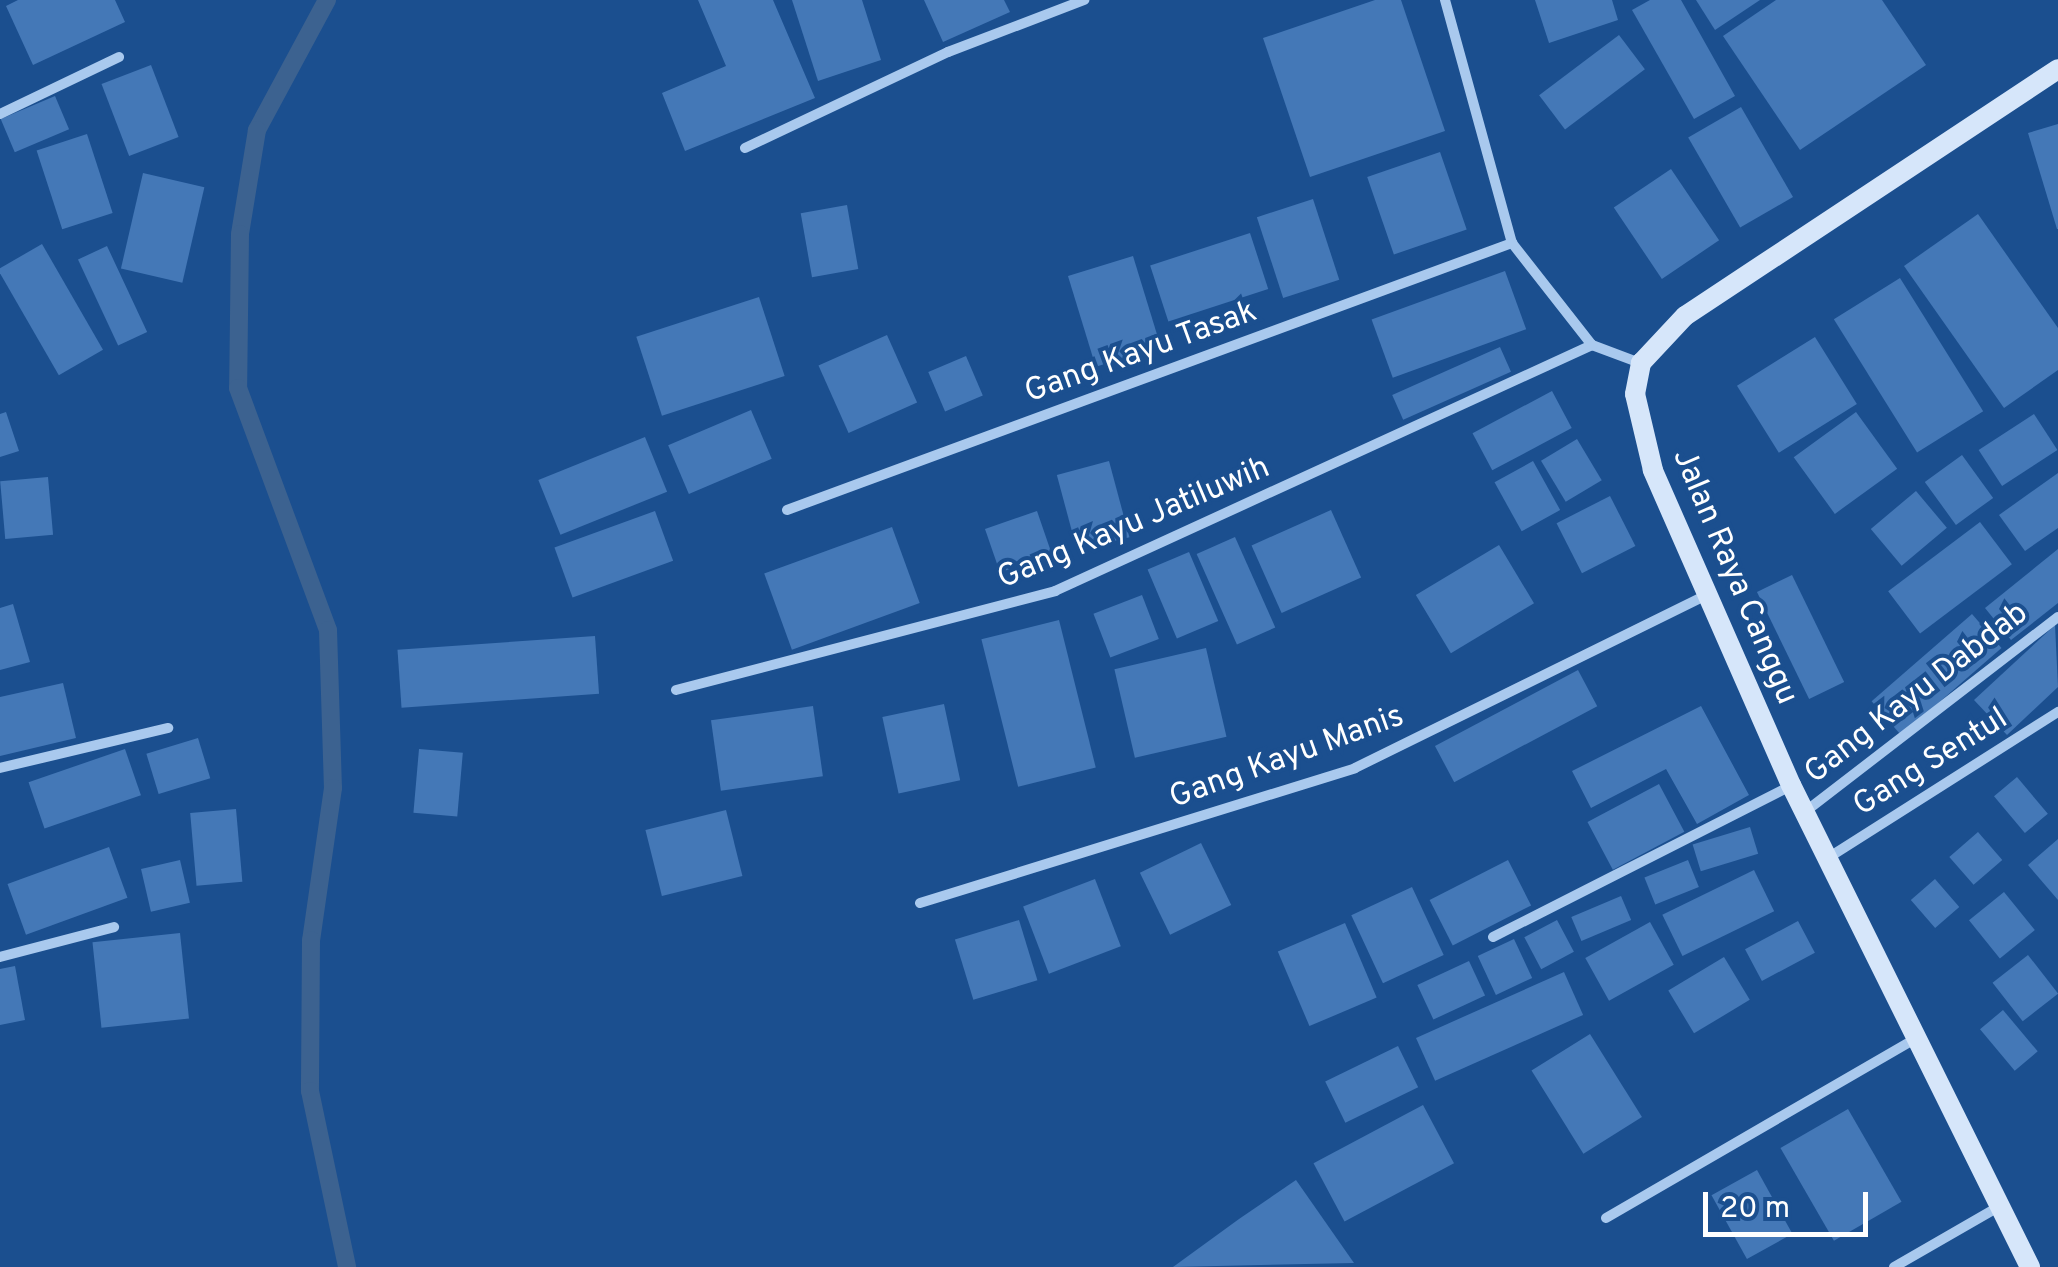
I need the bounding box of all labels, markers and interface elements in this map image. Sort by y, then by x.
street label: Gang Kayu Tasak [1019,293,1263,413]
street label: Jalan Raya Canggu [1663,443,1805,711]
street label: Gang Kayu Jatiluwih [992,449,1276,599]
street label: Gang Kayu Dabdab [1798,595,2036,793]
street label: Gang Kayu Manis [1165,698,1409,818]
street label: Gang Sentul [1847,700,2015,826]
scale bar [1708,1172,1873,1234]
text: 20 m [1720,1191,1790,1228]

